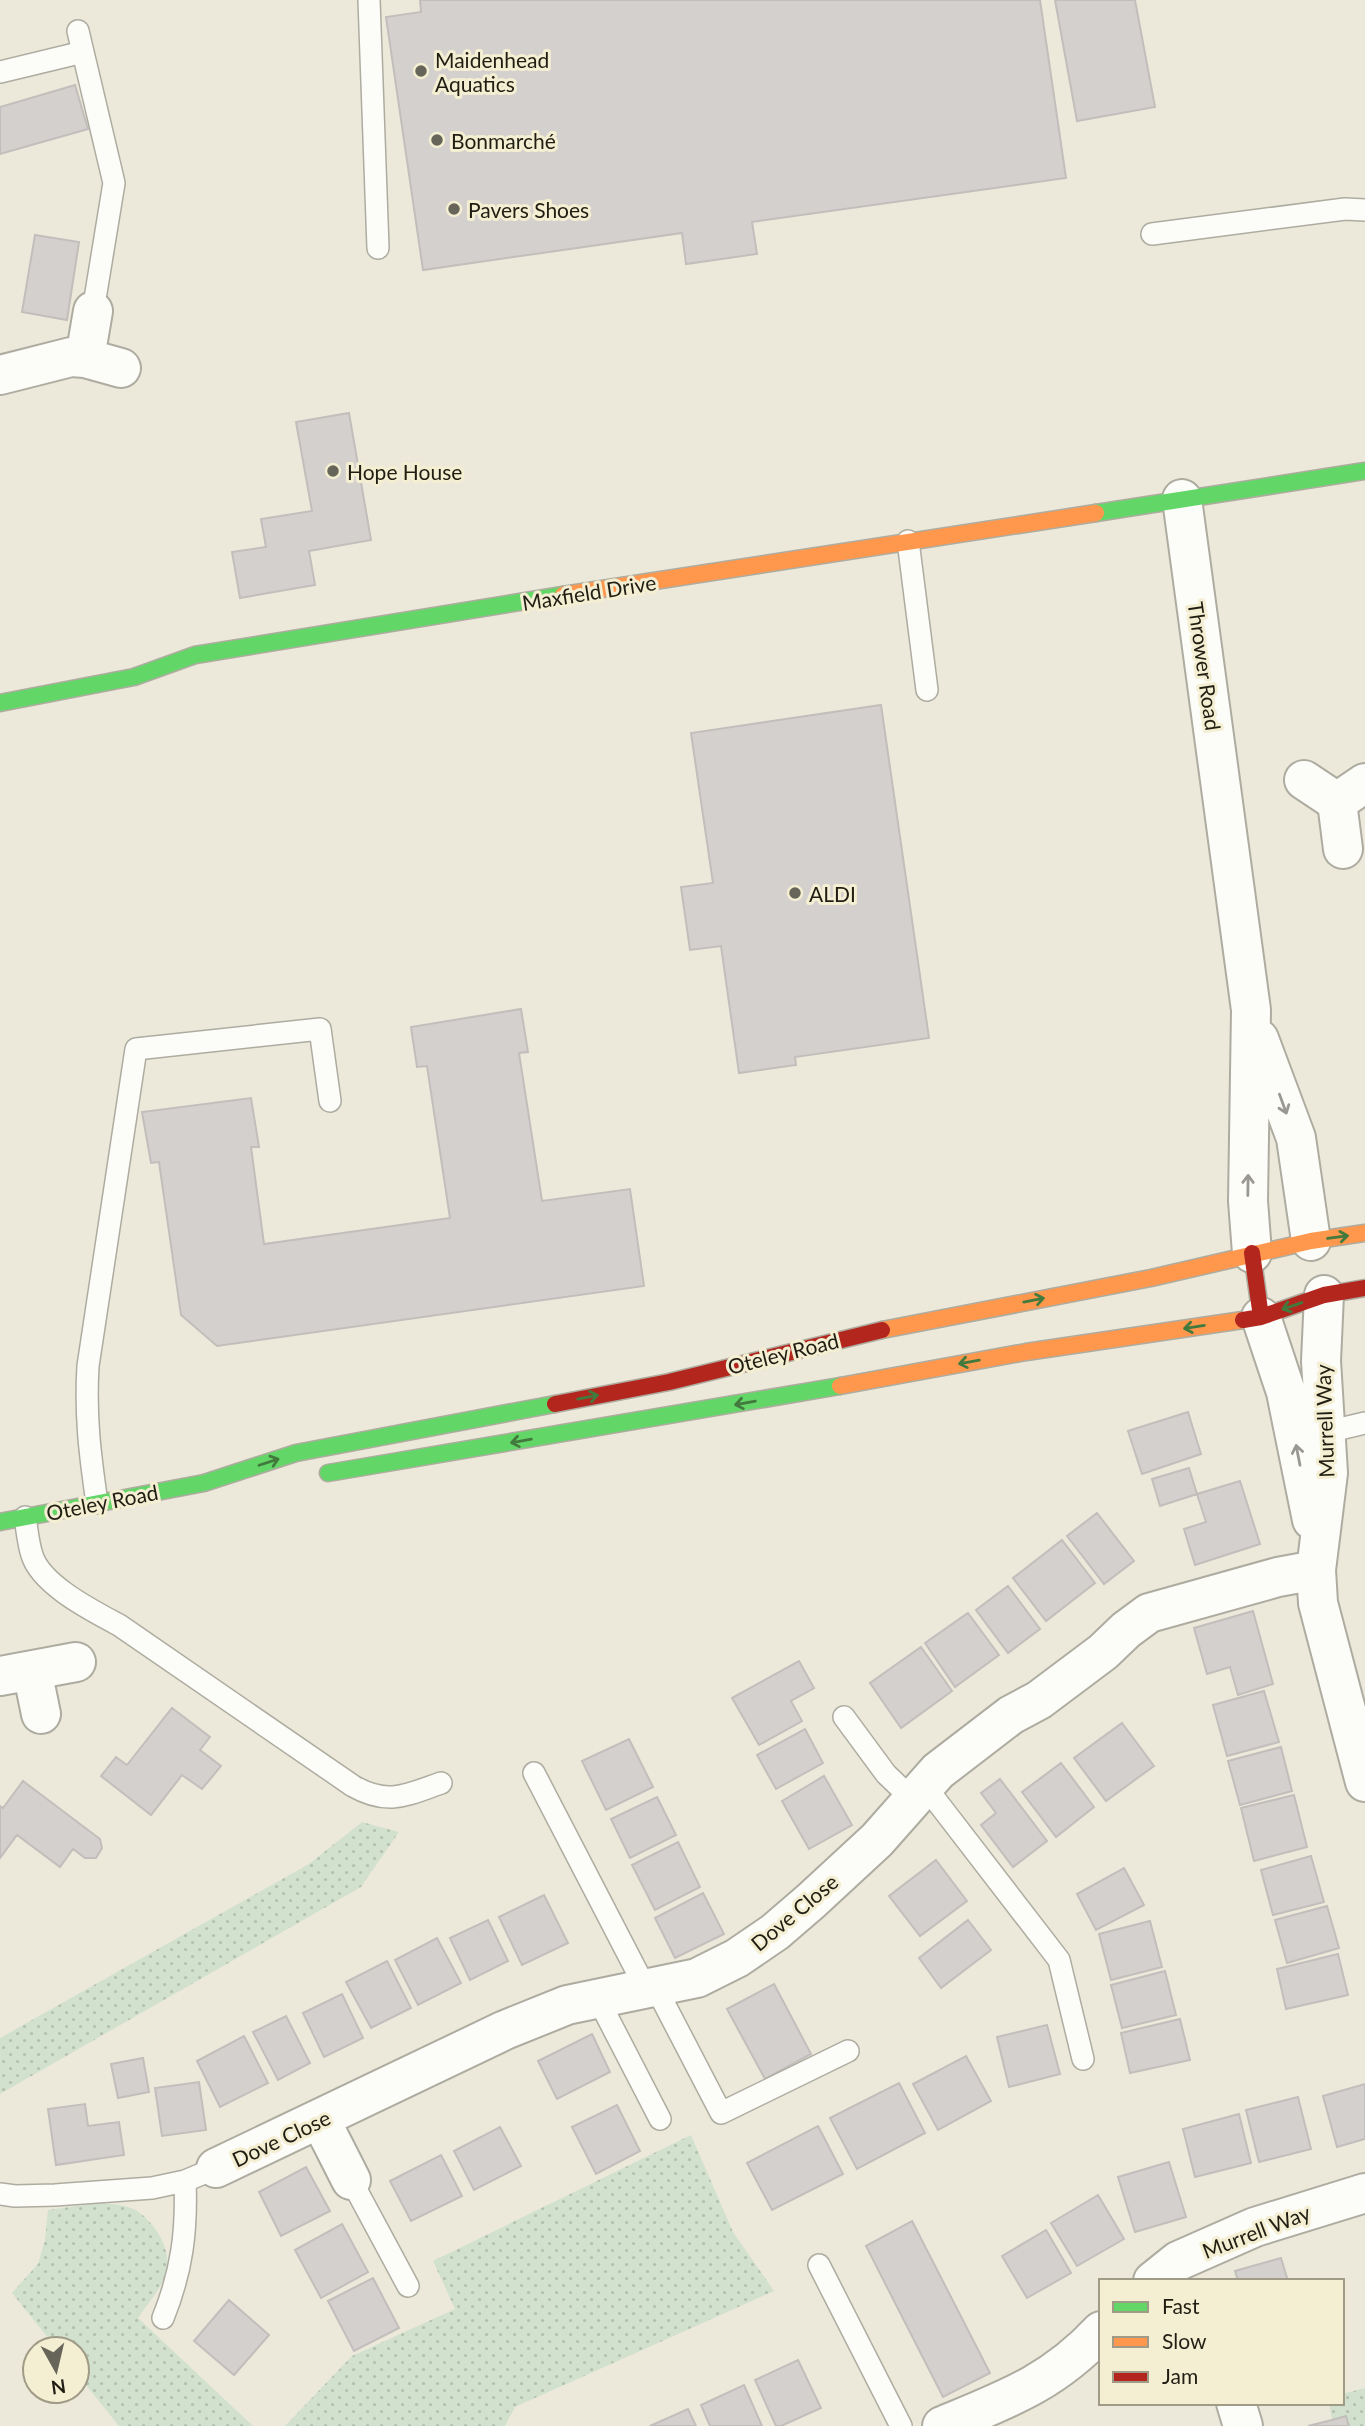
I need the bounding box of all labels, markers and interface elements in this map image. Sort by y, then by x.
place label: Maidenhead Aquatics [435,47,549,96]
marker: Maidenhead Aquatics [413,63,429,79]
place label: Bonmarché [451,128,556,153]
marker: Bonmarché [429,132,445,148]
place label: Pavers Shoes [468,197,589,222]
marker: Pavers Shoes [446,201,462,217]
place label: Hope House [347,459,462,484]
marker: Hope House [325,463,341,479]
street label: Maxfield Drive [520,569,658,615]
street label: Thrower Road [1184,600,1226,732]
place label: ALDI [809,881,856,906]
marker: ALDI [787,885,803,901]
one-way arrow [1278,1093,1290,1115]
one-way arrow [1242,1174,1255,1197]
one-way arrow [1326,1230,1349,1243]
one-way arrow [1022,1293,1045,1307]
one-way arrow [1282,1301,1304,1313]
one-way arrow [1183,1321,1206,1334]
street label: Oteley Road [725,1327,841,1379]
one-way arrow [958,1356,981,1369]
street label: Murrell Way [1310,1364,1338,1478]
one-way arrow [576,1390,599,1403]
one-way arrow [734,1397,757,1410]
one-way arrow [510,1435,533,1448]
one-way arrow [1291,1444,1305,1467]
one-way arrow [258,1455,280,1468]
street label: Oteley Road [44,1479,160,1525]
street label: Dove Close [746,1869,842,1955]
street label: Dove Close [228,2104,334,2172]
street label: Murrell Way [1199,2199,1314,2263]
legend [1099,2279,1344,2405]
text: Fast [1162,2293,1200,2318]
text: Slow [1162,2328,1207,2353]
north arrow [21,2335,91,2405]
text: Jam [1162,2363,1198,2388]
text: N [50,2375,67,2400]

